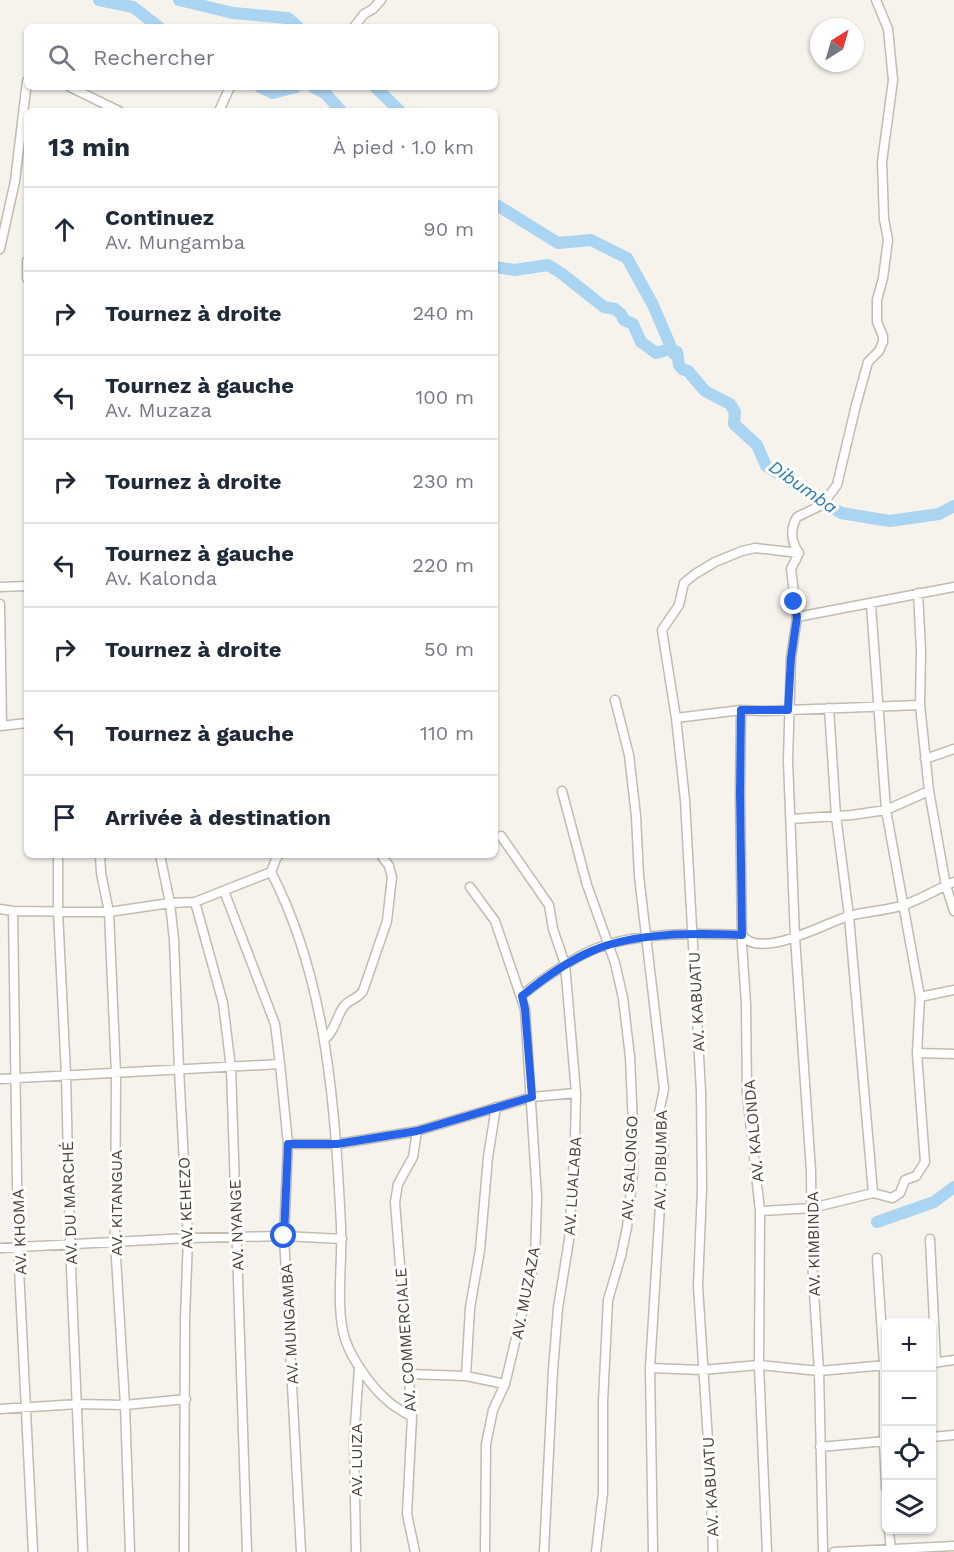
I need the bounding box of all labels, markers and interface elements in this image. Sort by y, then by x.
north arrow [810,18,864,72]
search box [24,24,498,90]
icon: search [45,41,78,74]
text: Rechercher [93,45,215,70]
text: 13 min [48,132,130,162]
text: À pied · 1.0 km [333,135,474,159]
text: Continuez [105,205,214,230]
icon: ahead [48,213,81,246]
text: 90 m [423,217,474,241]
text: Av. Mungamba [105,230,245,254]
icon: right [48,297,81,330]
text: Tournez à droite [105,301,282,326]
text: 240 m [412,301,474,325]
text: Tournez à gauche [105,373,294,398]
icon: left [48,381,81,414]
text: 100 m [415,385,474,409]
text: Av. Muzaza [105,398,212,422]
water label: Dibumba [765,456,841,518]
icon: right [48,465,81,498]
text: Tournez à droite [105,469,282,494]
text: 230 m [412,469,474,493]
text: Tournez à gauche [105,541,294,566]
icon: left [48,549,81,582]
text: 220 m [412,553,474,577]
text: Av. Kalonda [105,566,217,590]
route end [780,588,806,614]
icon: right [48,633,81,666]
text: Tournez à droite [105,637,282,662]
text: 50 m [424,637,474,661]
icon: left [48,717,81,750]
text: Tournez à gauche [105,721,294,746]
text: 110 m [420,721,474,745]
icon: arrive [48,801,81,834]
text: Arrivée à destination [105,805,331,830]
street label: AV. KABUATU [684,951,709,1053]
street label: AV. KALONDA [739,1078,767,1183]
street label: AV. DIBUMBA [650,1109,671,1210]
street label: AV. SALONGO [617,1115,642,1221]
street label: AV. LUALABA [560,1135,585,1236]
street label: AV. DU MARCHÉ [58,1141,81,1265]
street label: AV. KITANGUA [107,1149,126,1256]
street label: AV. KEHEZO [174,1157,197,1249]
street label: AV. NYANGE [225,1179,248,1271]
street label: AV. KHOMA [8,1188,30,1275]
street label: AV. KIMBINDA [803,1191,824,1297]
route start [270,1222,296,1248]
street label: AV. MUZAZA [507,1245,544,1341]
street label: AV. MUNGAMBA [277,1263,302,1385]
street label: AV. COMMERCIALE [391,1267,420,1413]
map controls [882,1318,936,1534]
button: + [882,1318,936,1372]
button: − [882,1372,936,1426]
street label: AV. LUIZA [347,1423,366,1497]
button: locate [882,1426,936,1480]
street label: AV. KABUATU [698,1436,723,1538]
button: layers [882,1480,936,1534]

